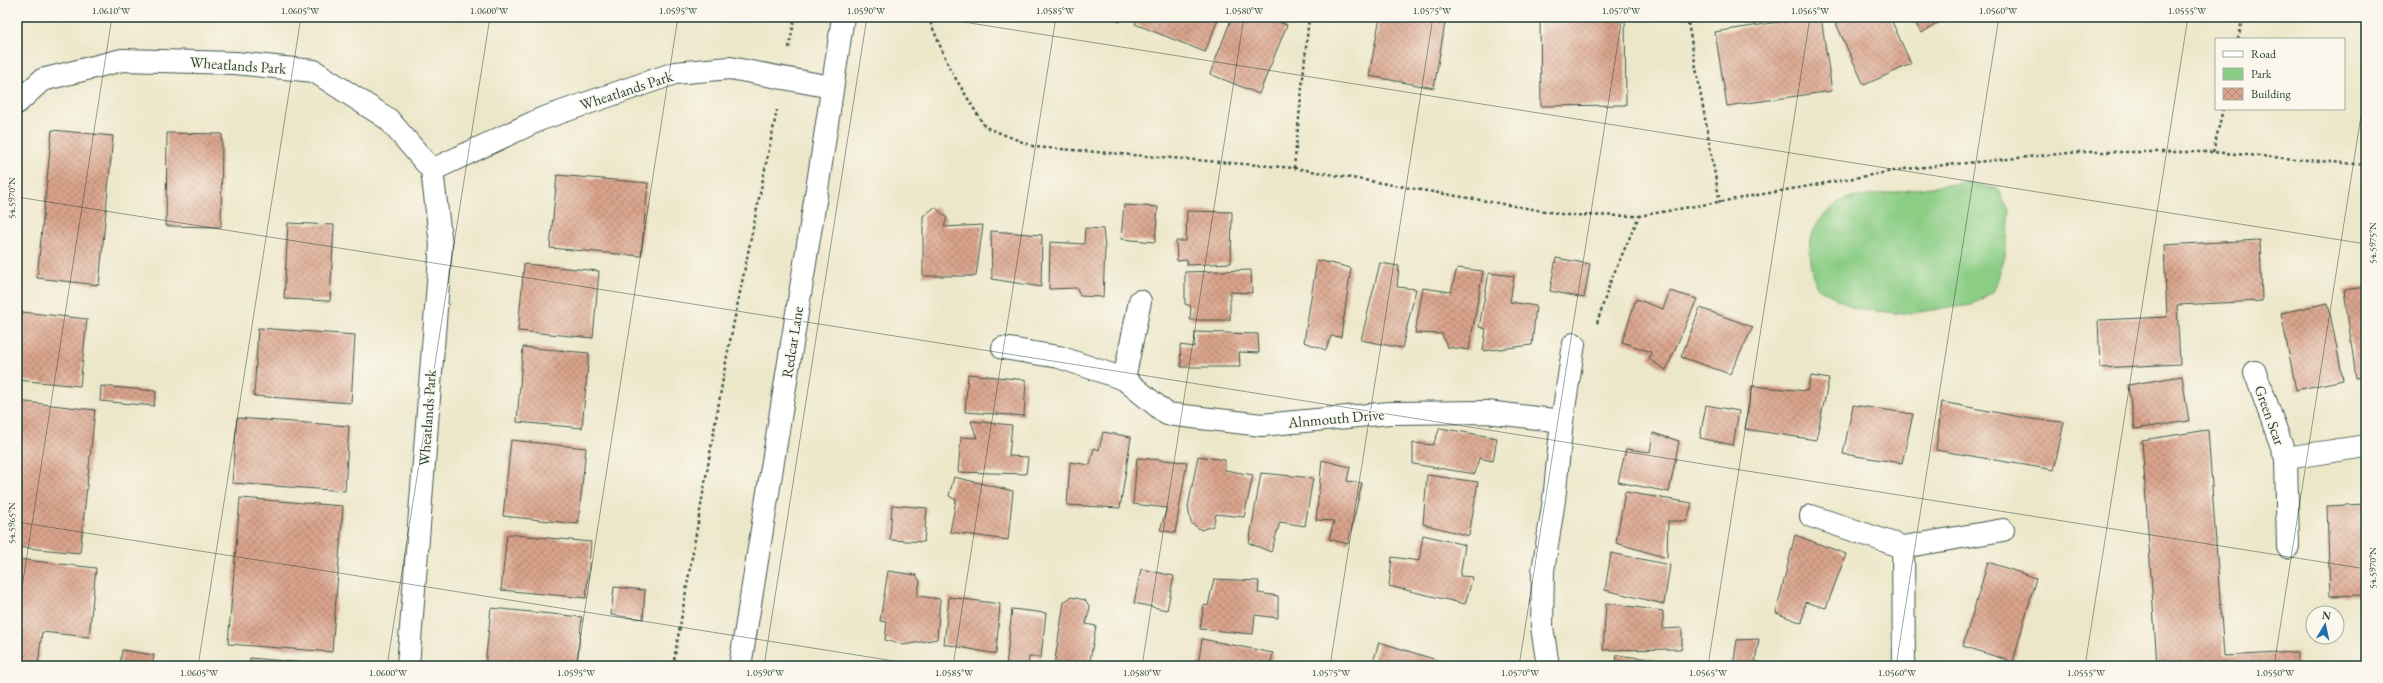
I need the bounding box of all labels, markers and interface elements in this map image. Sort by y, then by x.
text: 1.0610°W [92,4,131,17]
text: 1.0605°W [281,4,320,17]
text: 1.0600°W [470,4,509,17]
text: 1.0595°W [659,4,698,17]
text: 1.0590°W [847,4,886,17]
text: 1.0585°W [1036,4,1075,17]
text: 1.0580°W [1225,4,1264,17]
text: 1.0575°W [1413,4,1452,17]
text: 1.0570°W [1602,4,1641,17]
text: 1.0565°W [1791,4,1830,17]
text: 1.0560°W [1979,4,2018,17]
text: 1.0555°W [2168,4,2207,17]
legend [2215,38,2345,110]
text: Road [2251,46,2277,62]
street label: Wheatlands Park [189,52,288,78]
street label: Wheatlands Park [577,66,676,114]
text: Park [2251,66,2272,82]
text: Building [2251,86,2292,102]
text: 54.5970°N [5,177,18,219]
text: 54.5975°N [2366,222,2379,264]
street label: Redcar Lane [777,305,807,379]
street label: Wheatlands Park [414,368,440,467]
street label: Green Scar [2250,382,2290,448]
street label: Alnmouth Drive [1286,404,1385,432]
text: 54.5965°N [5,502,18,544]
text: 54.5970°N [2366,547,2379,589]
north arrow [2305,605,2345,645]
text: N [2321,608,2332,623]
text: 1.0605°W [180,666,219,679]
text: 1.0600°W [369,666,408,679]
text: 1.0595°W [557,666,596,679]
text: 1.0590°W [746,666,785,679]
text: 1.0585°W [935,666,974,679]
text: 1.0580°W [1123,666,1162,679]
text: 1.0575°W [1312,666,1351,679]
text: 1.0570°W [1501,666,1540,679]
text: 1.0565°W [1689,666,1728,679]
text: 1.0560°W [1878,666,1917,679]
text: 1.0555°W [2067,666,2106,679]
text: 1.0550°W [2256,666,2295,679]

